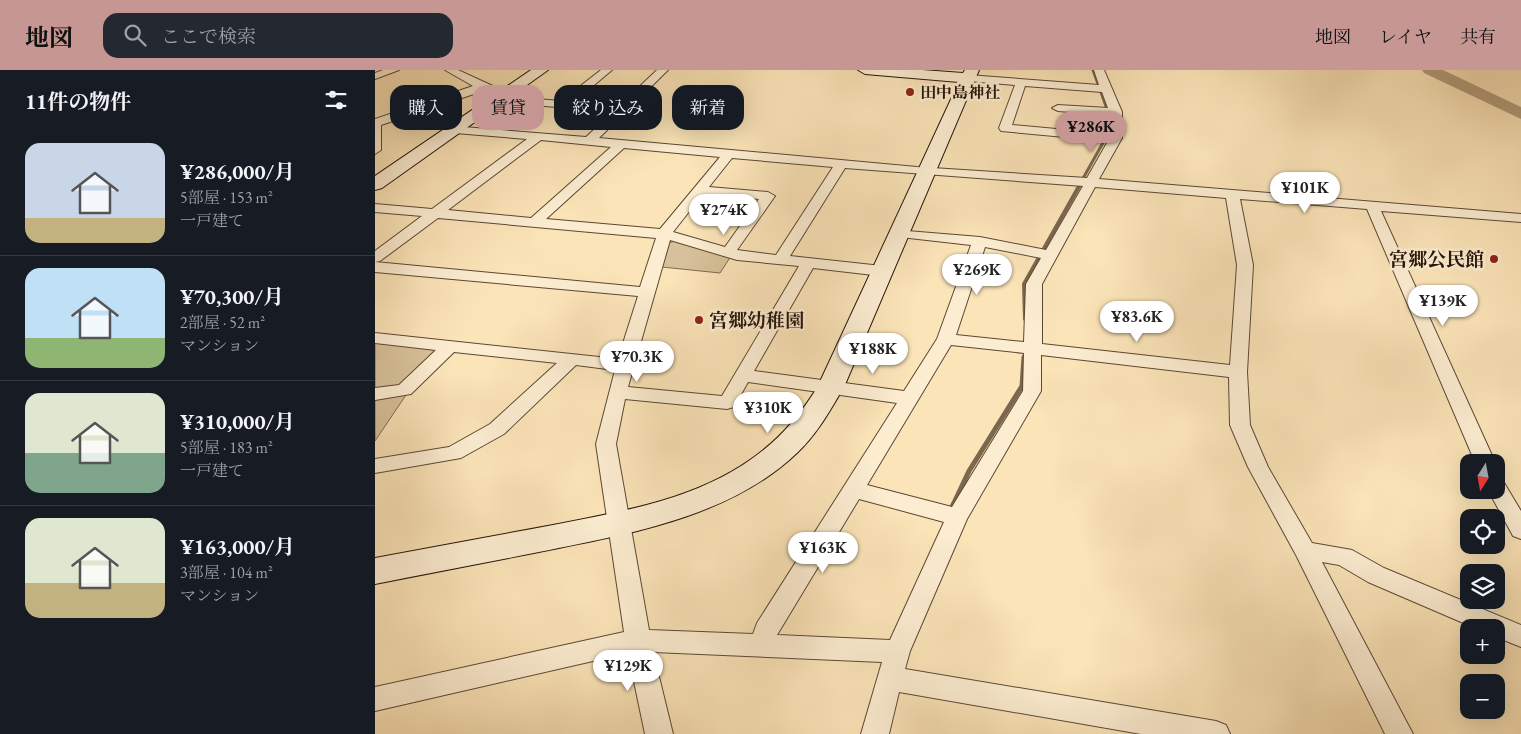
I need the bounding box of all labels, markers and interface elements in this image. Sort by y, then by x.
search box [103,13,453,58]
icon: search [121,21,149,49]
text: 地図 [25,22,73,53]
text: ここで検索 [161,24,256,49]
text: 地図 [1315,25,1351,48]
text: レイヤ [1379,25,1432,48]
text: 共有 [1460,25,1496,48]
place label: 田中島神社 [920,82,1000,103]
chip: 購入 [390,85,462,130]
chip: 賃貸 [472,85,544,130]
chip: 絞り込み [554,85,662,130]
chip: 新着 [672,85,744,130]
icon: filters [322,86,350,114]
marker: 田中島神社 [904,86,916,98]
text: 11件の物件 [25,88,131,115]
pin: ¥286K [1056,111,1126,153]
text: ¥286K [1067,116,1115,137]
text: ¥286,000/月 [180,158,295,185]
icon: home [65,163,125,223]
pin: ¥101K [1270,172,1340,214]
text: ¥101K [1281,177,1329,198]
text: 5部屋 · 153 m² [180,187,273,208]
pin: ¥274K [689,194,759,236]
text: ¥274K [700,199,748,220]
text: 一戸建て [180,210,244,231]
place label: 宮郷公民館 [1389,247,1484,272]
marker: 宮郷公民館 [1488,253,1500,265]
pin: ¥269K [942,254,1012,296]
text: ¥269K [953,259,1001,280]
text: ¥70,300/月 [180,283,284,310]
pin: ¥139K [1408,284,1478,327]
icon: home [65,288,125,348]
text: ¥139K [1419,290,1467,311]
pin: ¥83.6K [1096,300,1178,343]
text: ¥83.6K [1111,306,1163,327]
place label: 宮郷幼稚園 [709,308,804,333]
text: 2部屋 · 52 m² [180,312,265,333]
marker: 宮郷幼稚園 [693,314,705,326]
pin: ¥188K [838,332,908,375]
text: マンション [180,335,259,356]
text: ¥188K [849,338,897,359]
pin: ¥70.3K [596,340,678,383]
text: ¥70.3K [611,346,663,367]
pin: ¥310K [733,392,803,434]
text: ¥310K [744,397,792,418]
text: ¥310,000/月 [180,408,295,435]
icon: home [65,413,125,473]
text: 5部屋 · 183 m² [180,437,273,458]
north arrow [1460,454,1505,499]
map controls [1460,454,1505,719]
text: 一戸建て [180,460,244,481]
button: locate [1460,509,1505,554]
pin: ¥163K [788,532,858,574]
text: ¥163,000/月 [180,533,295,560]
text: ¥163K [799,537,847,558]
icon: home [65,538,125,598]
text: 3部屋 · 104 m² [180,562,273,583]
button: layers [1460,564,1505,609]
text: マンション [180,585,259,606]
button: + [1460,619,1505,664]
pin: ¥129K [593,650,663,692]
text: ¥129K [604,655,652,676]
button: − [1460,674,1505,719]

